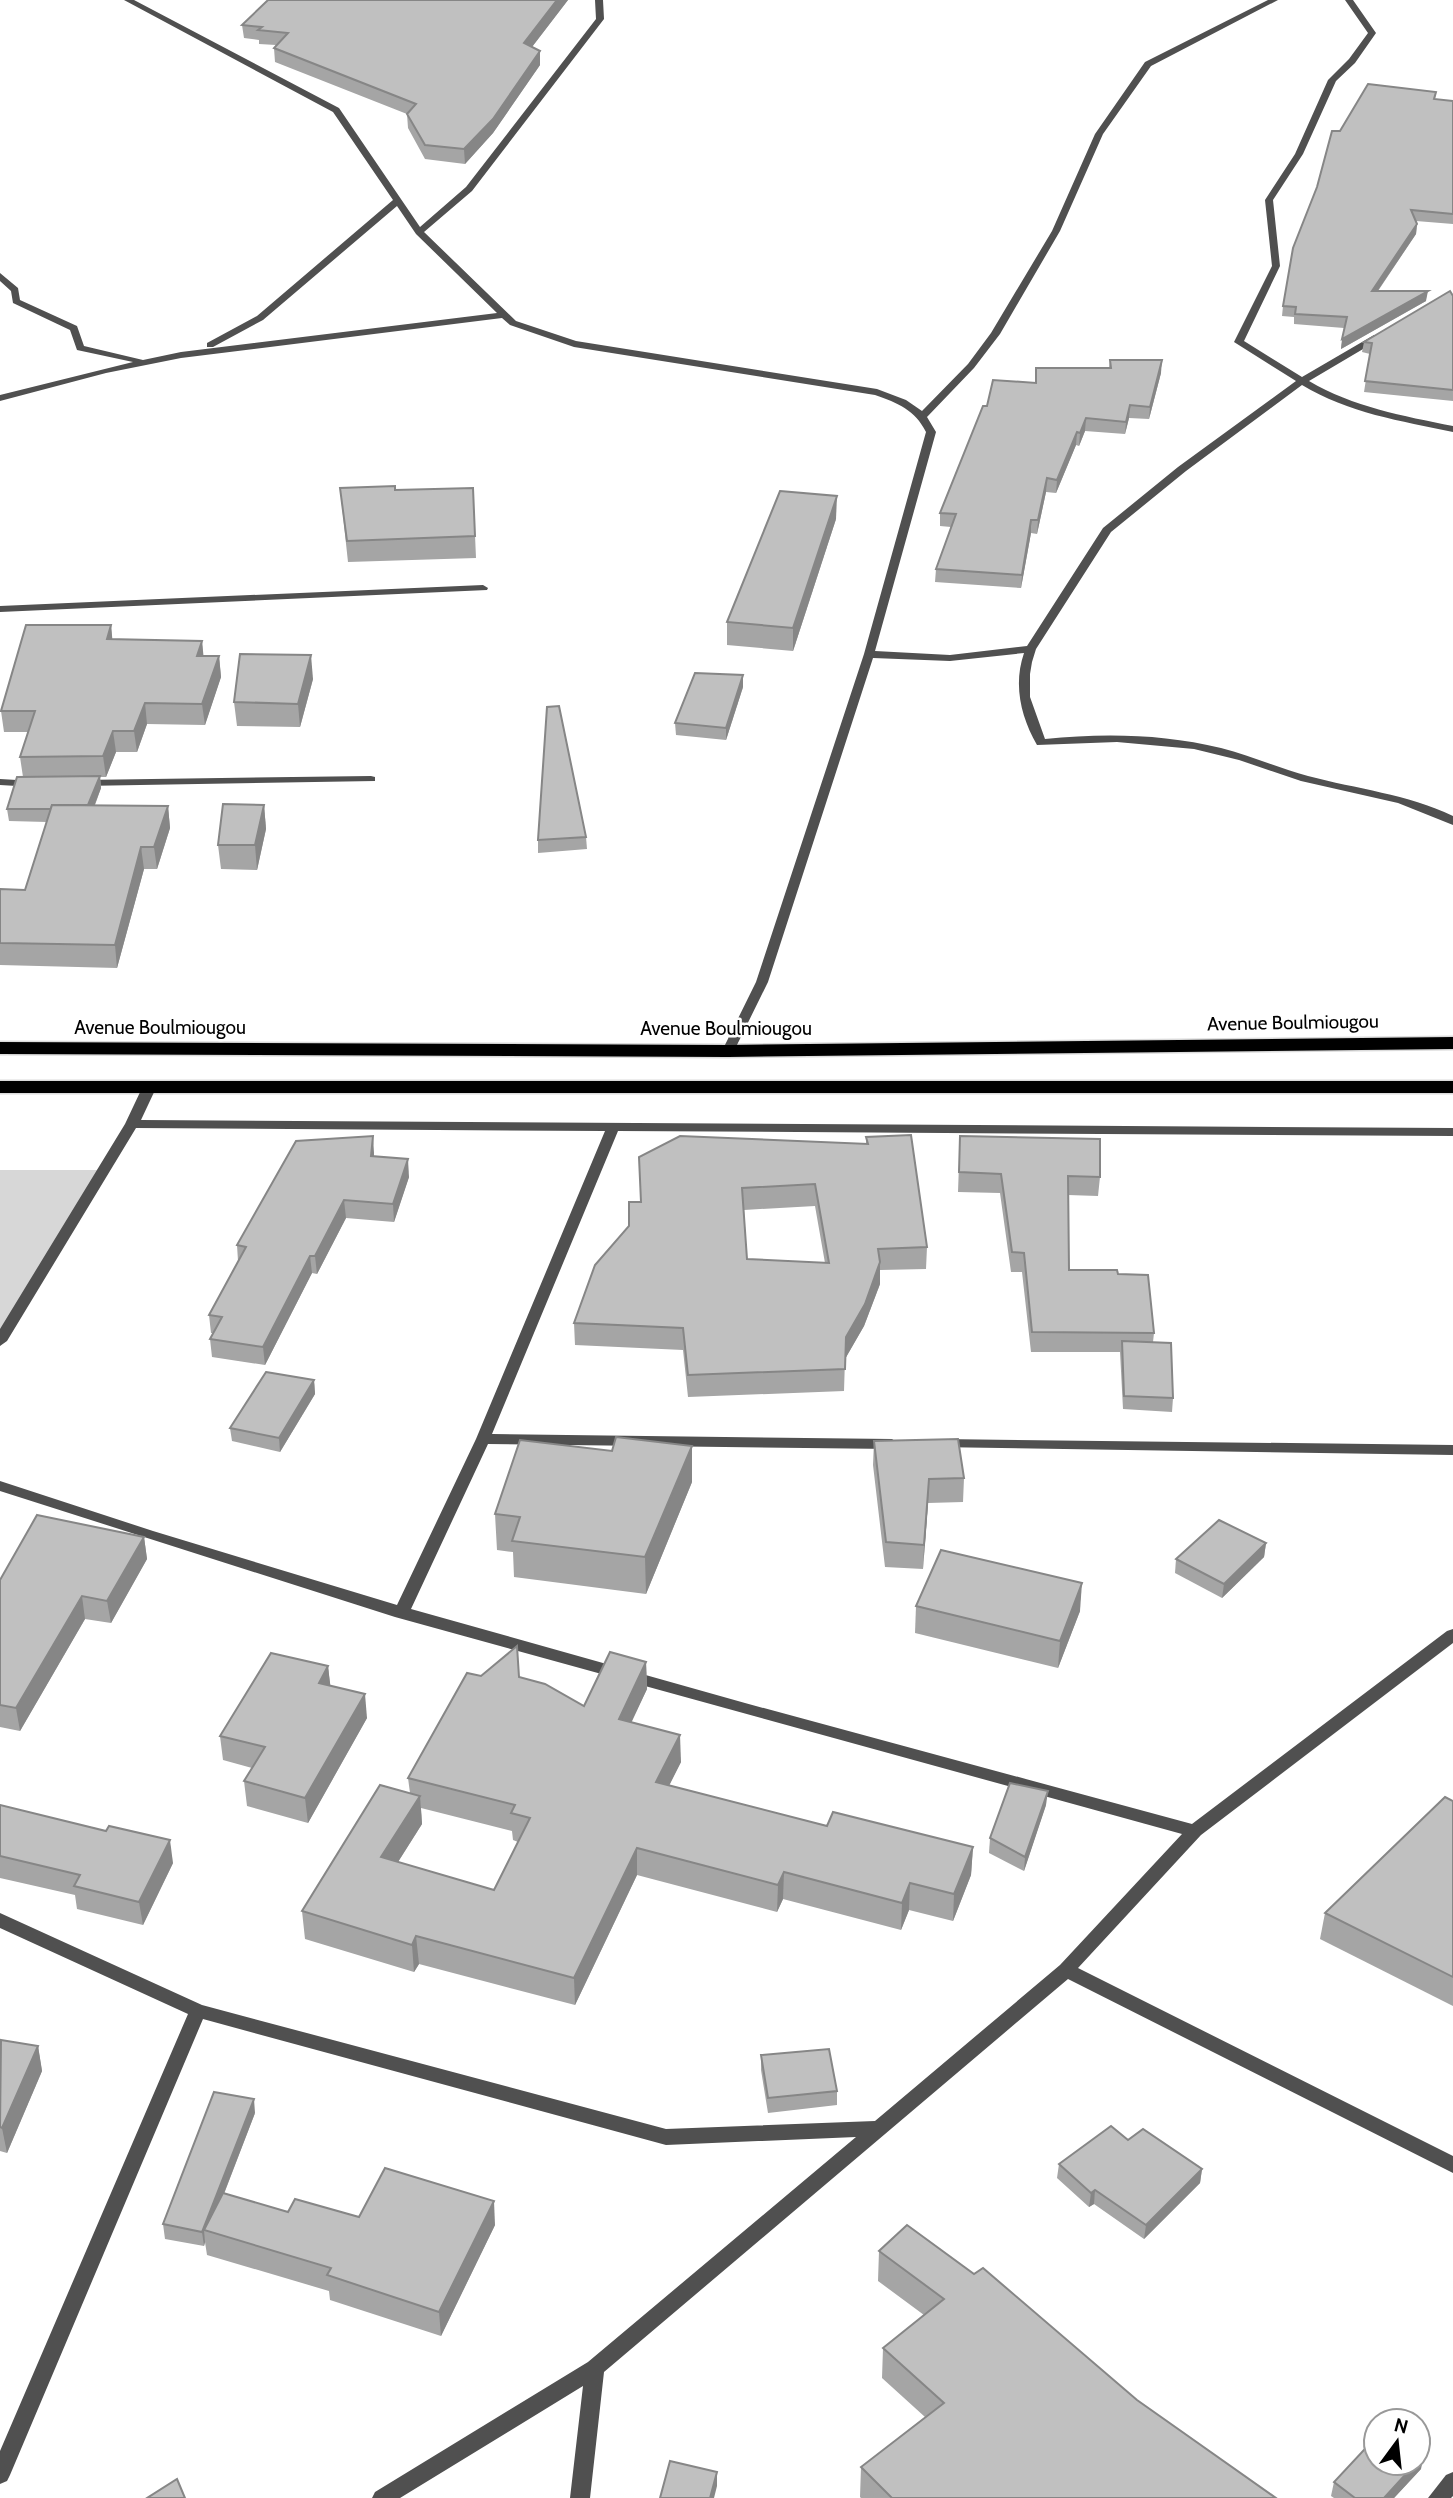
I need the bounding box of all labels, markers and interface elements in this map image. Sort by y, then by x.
street label: Avenue Boulmiougou [1207,1010,1379,1035]
street label: Avenue Boulmiougou [74,1016,246,1039]
street label: Avenue Boulmiougou [640,1017,812,1040]
north arrow [1362,2407,1432,2477]
text: N [1392,2413,1411,2439]

